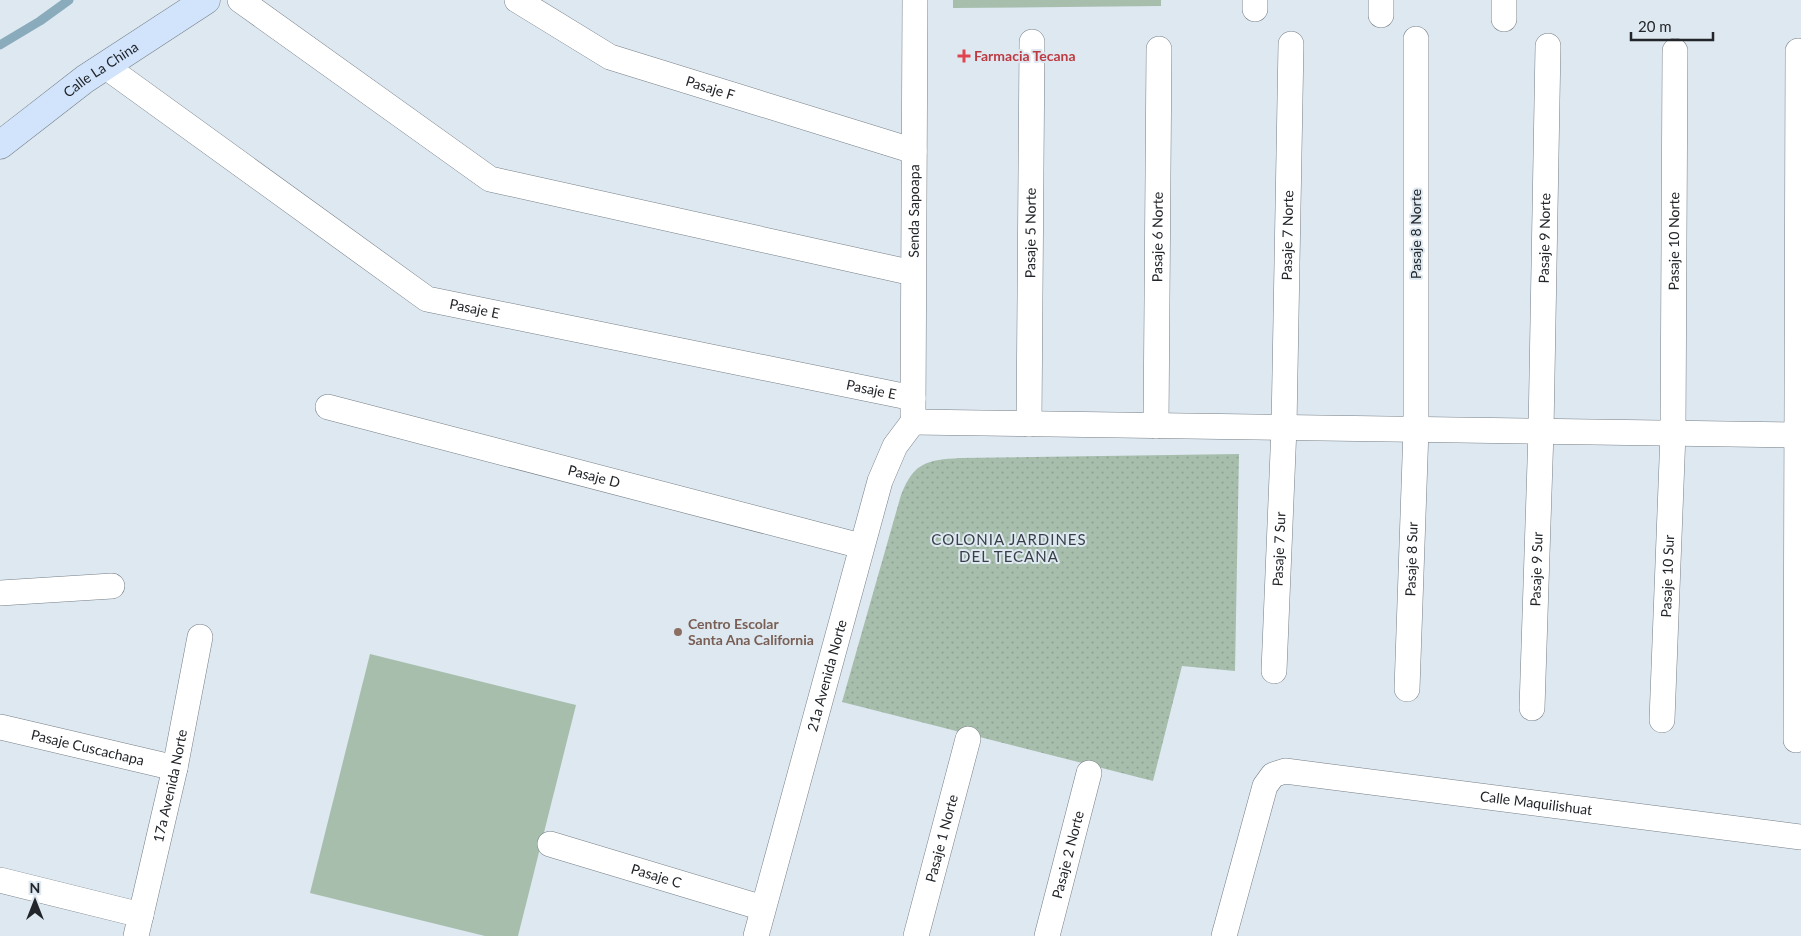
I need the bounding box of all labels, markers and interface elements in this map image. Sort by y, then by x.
scale bar [1631,10,1714,42]
text: 20 m [1638,17,1672,35]
street label: Calle La China [60,38,141,101]
place label: Farmacia Tecana [974,47,1076,64]
marker: Farmacia Tecana [958,50,970,62]
street label: Pasaje F [684,72,737,103]
street label: Senda Sapoapa [905,164,922,258]
street label: Pasaje 5 Norte [1021,188,1039,278]
street label: Pasaje 8 Norte [1407,189,1424,279]
street label: Pasaje 7 Norte [1278,190,1296,280]
street label: Pasaje 6 Norte [1148,192,1166,282]
street label: Pasaje 10 Norte [1665,192,1682,290]
street label: Pasaje 9 Norte [1535,193,1553,283]
street label: Pasaje E [448,295,501,322]
street label: Pasaje E [845,376,898,402]
street label: Pasaje D [566,461,622,491]
street label: Pasaje 7 Sur [1268,511,1289,587]
street label: Pasaje 8 Sur [1401,521,1421,597]
district label: COLONIA JARDINES DEL TECANA [931,530,1087,565]
street label: Pasaje 9 Sur [1526,531,1546,607]
street label: Pasaje 10 Sur [1657,534,1677,618]
place label: Centro Escolar Santa Ana California [688,615,814,648]
street label: 21a Avenida Norte [803,618,850,733]
marker: Centro Escolar Santa Ana California [672,626,684,638]
street label: Pasaje Cuscachapa [30,726,146,769]
street label: 17a Avenida Norte [149,728,190,844]
street label: Calle Maquilishuat [1479,787,1593,818]
street label: Pasaje 1 Norte [922,792,961,884]
street label: Pasaje 2 Norte [1048,809,1087,900]
street label: Pasaje C [629,860,684,891]
north arrow [10,876,60,926]
text: N [30,879,40,896]

